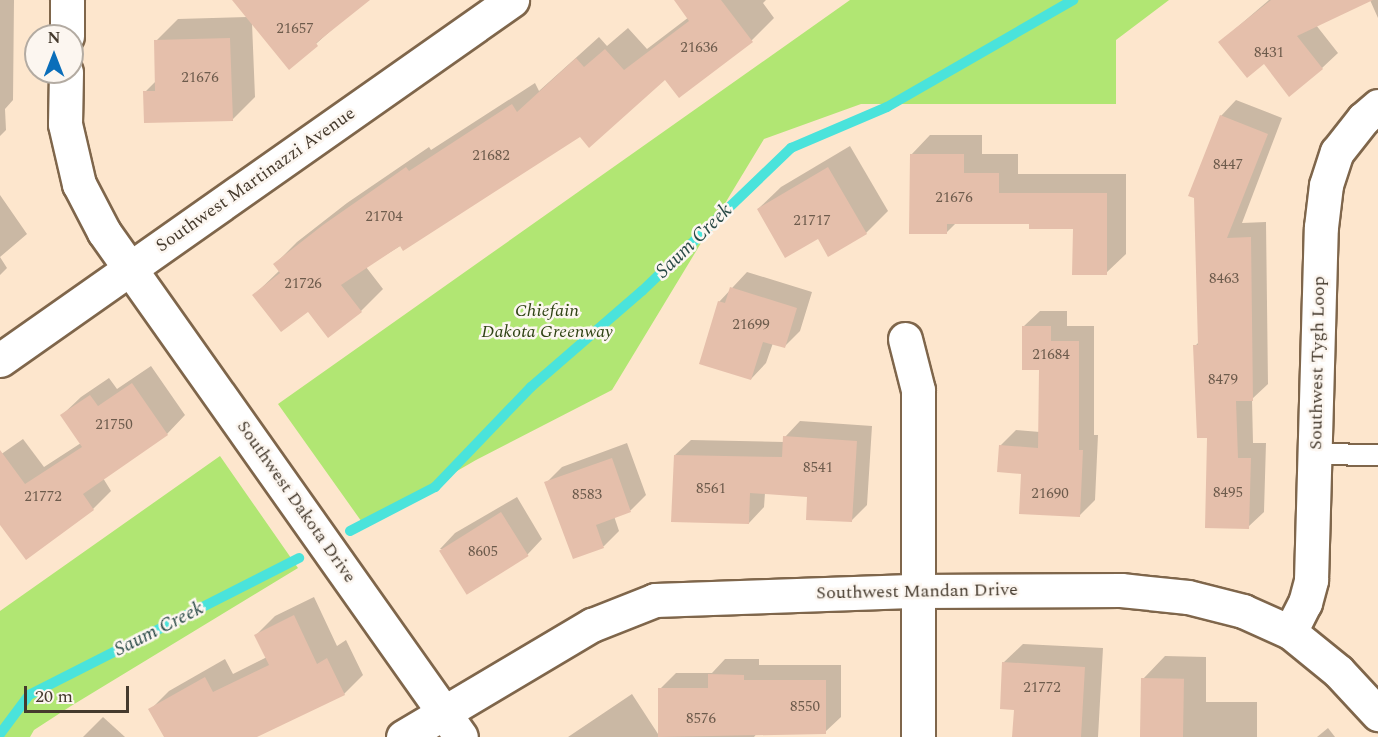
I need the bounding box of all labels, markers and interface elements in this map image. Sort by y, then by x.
house number: 21657 [276,20,314,38]
north arrow [24,24,84,84]
text: N [47,26,61,50]
house number: 21636 [680,39,718,57]
house number: 8431 [1254,44,1284,62]
house number: 21676 [181,69,219,87]
street label: Southwest Martinazzi Avenue [152,103,360,257]
house number: 21682 [472,147,510,165]
house number: 8447 [1213,156,1243,174]
house number: 21676 [935,189,973,207]
water label: Saum Creek [651,199,737,283]
house number: 21704 [365,208,403,226]
house number: 21717 [793,212,831,230]
house number: 8463 [1209,270,1239,288]
house number: 21726 [284,275,322,293]
street label: Southwest Tygh Loop [1306,276,1330,450]
park label: Chiefain Dakota Greenway [481,301,613,344]
house number: 21699 [732,316,770,334]
house number: 21684 [1032,346,1070,364]
house number: 8479 [1208,371,1238,389]
house number: 21750 [95,416,133,434]
street label: Southwest Dakota Drive [232,417,360,587]
house number: 8541 [803,459,833,477]
house number: 8561 [696,480,726,498]
house number: 8495 [1213,484,1243,502]
house number: 21690 [1031,485,1069,503]
house number: 8583 [572,486,602,504]
house number: 21772 [24,488,62,506]
house number: 8605 [468,543,498,561]
street label: Southwest Mandan Drive [816,579,1018,605]
water label: Saum Creek [110,596,208,662]
scale bar [27,674,132,712]
house number: 21772 [1023,679,1061,697]
text: 20 m [35,683,73,710]
house number: 8550 [790,698,820,716]
house number: 8576 [686,710,716,728]

